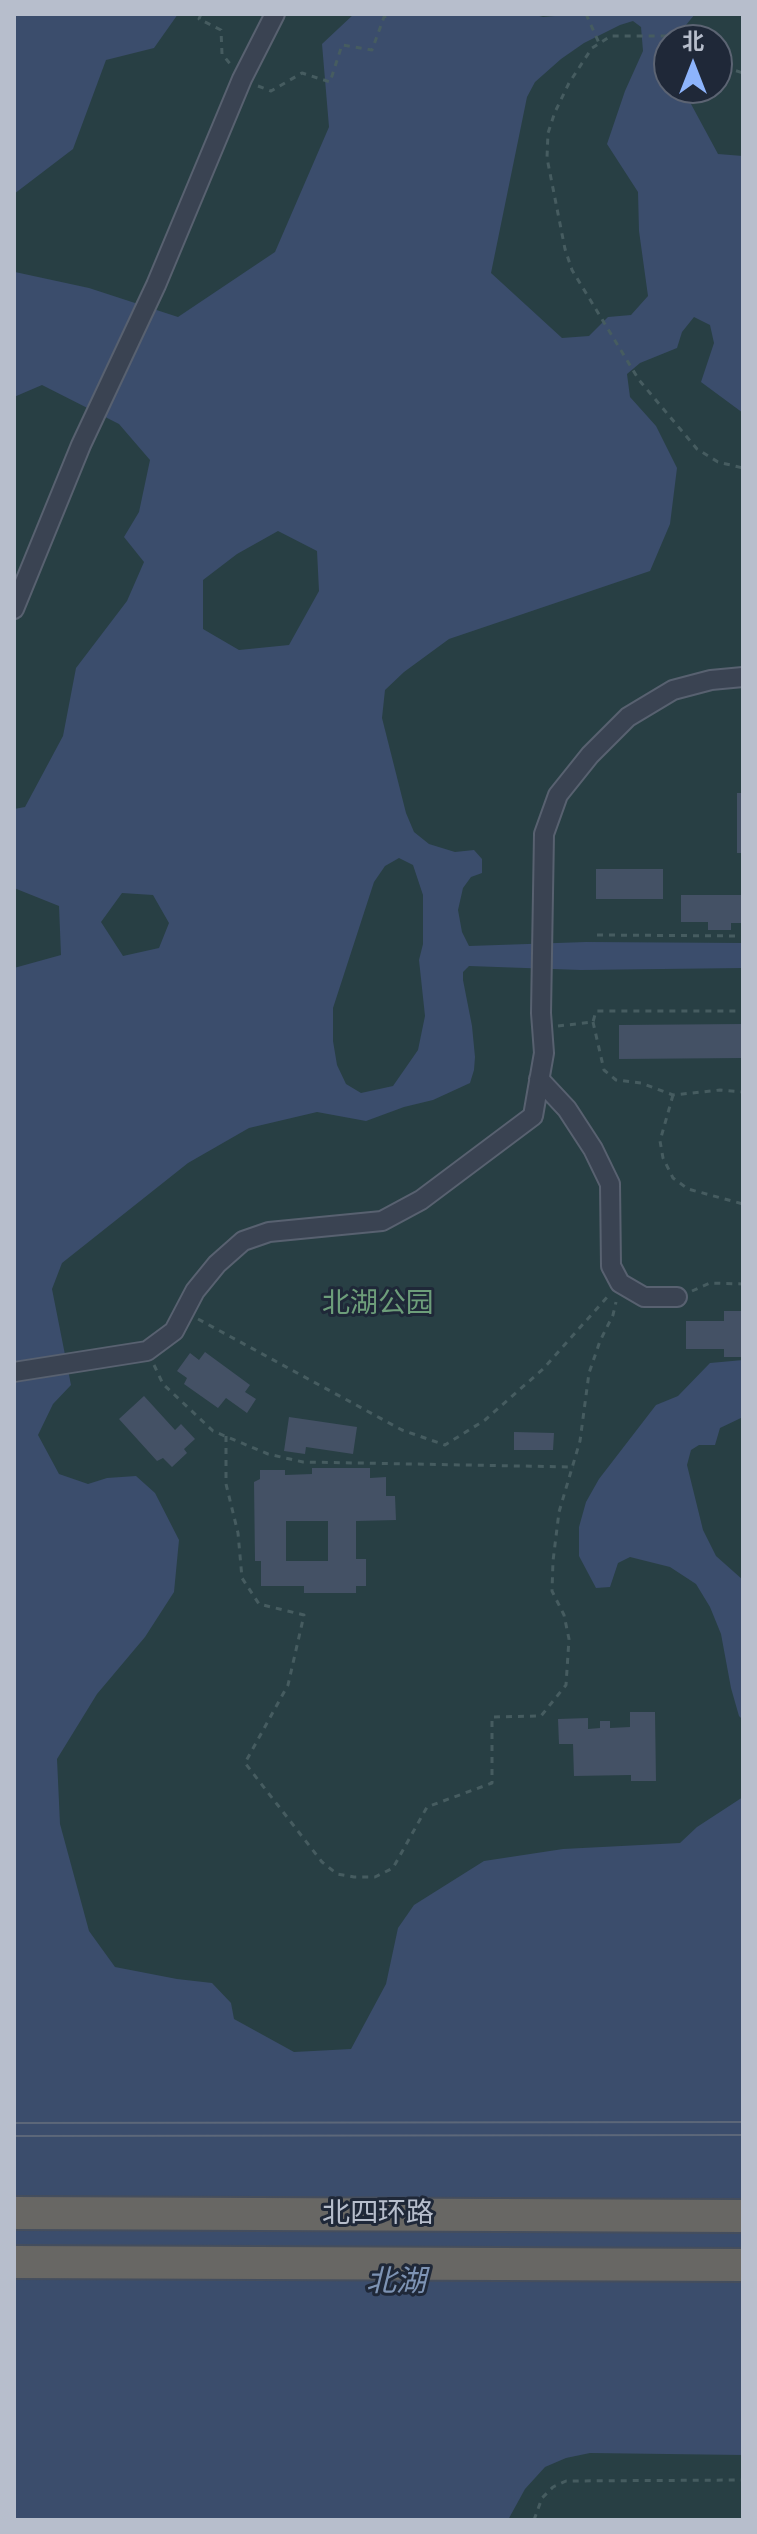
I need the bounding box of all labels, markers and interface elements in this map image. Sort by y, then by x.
north arrow [653,24,733,104]
text: 北 [682,29,704,54]
park label: 北湖公园 [322,1287,434,1321]
street label: 北四环路 [322,2197,434,2231]
water label: 北湖 [366,2265,426,2301]

